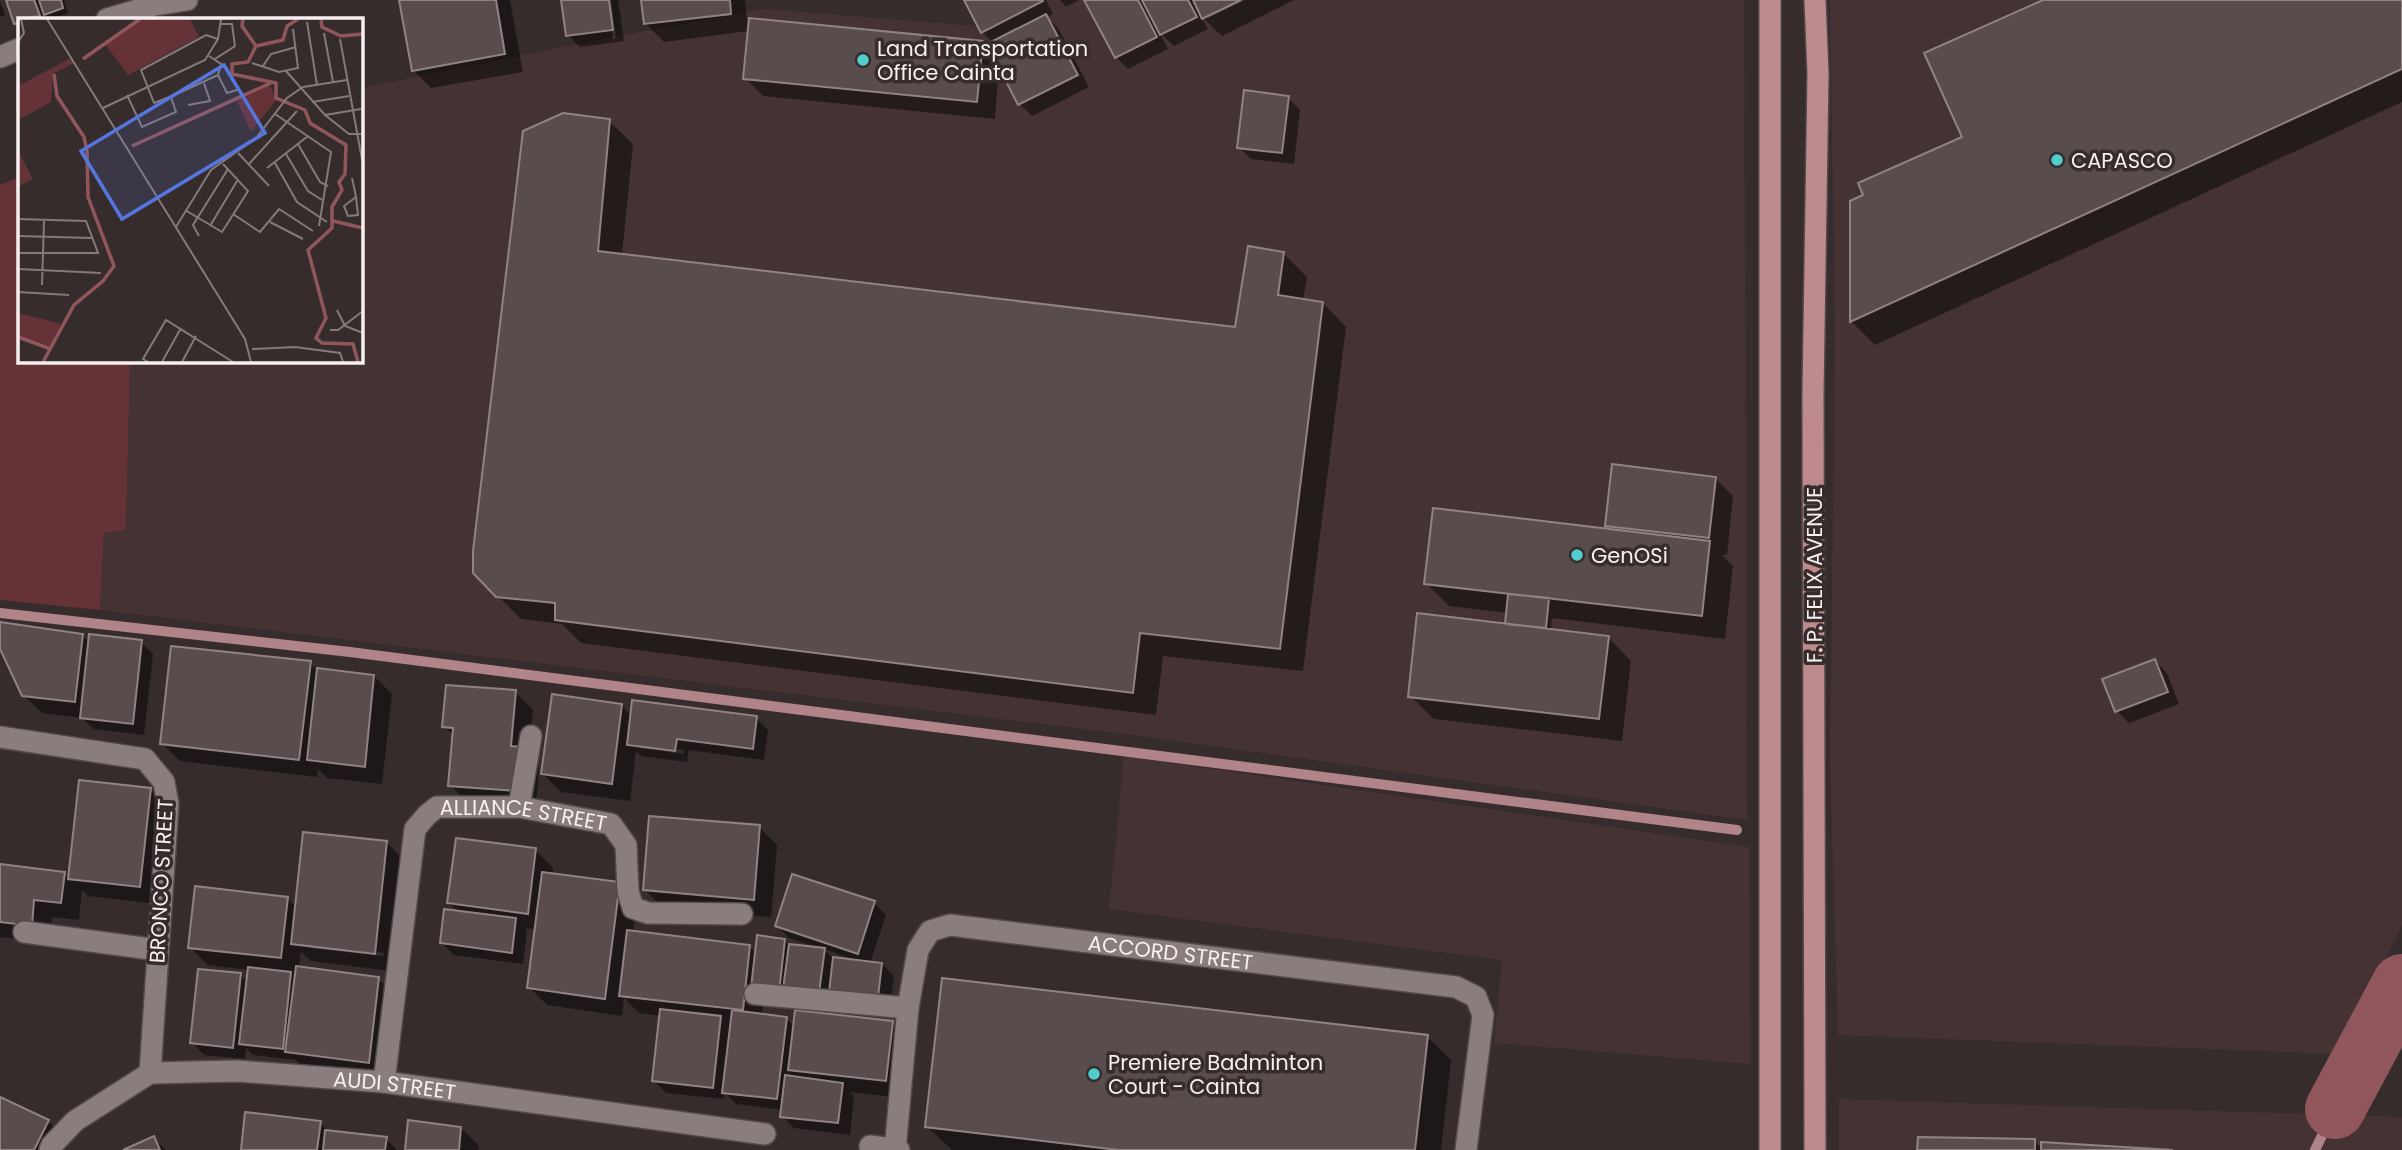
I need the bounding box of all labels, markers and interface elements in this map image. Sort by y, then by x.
inset map [18,18,362,362]
place label: Land Transportation Office Cainta [877,34,1088,87]
marker: Land Transportation Office Cainta [855,52,871,68]
place label: CAPASCO [2071,146,2173,175]
marker: CAPASCO [2049,152,2065,168]
street label: F. P. FELIX AVENUE [1800,487,1829,663]
place label: GenOSi [1591,541,1668,570]
marker: GenOSi [1569,547,1585,563]
street label: ALLIANCE STREET [440,793,609,837]
street label: BRONCO STREET [142,798,180,964]
street label: ACCORD STREET [1087,928,1255,976]
place label: Premiere Badminton Court - Cainta [1108,1048,1323,1101]
street label: AUDI STREET [332,1064,458,1106]
marker: Premiere Badminton Court - Cainta [1086,1066,1102,1082]

